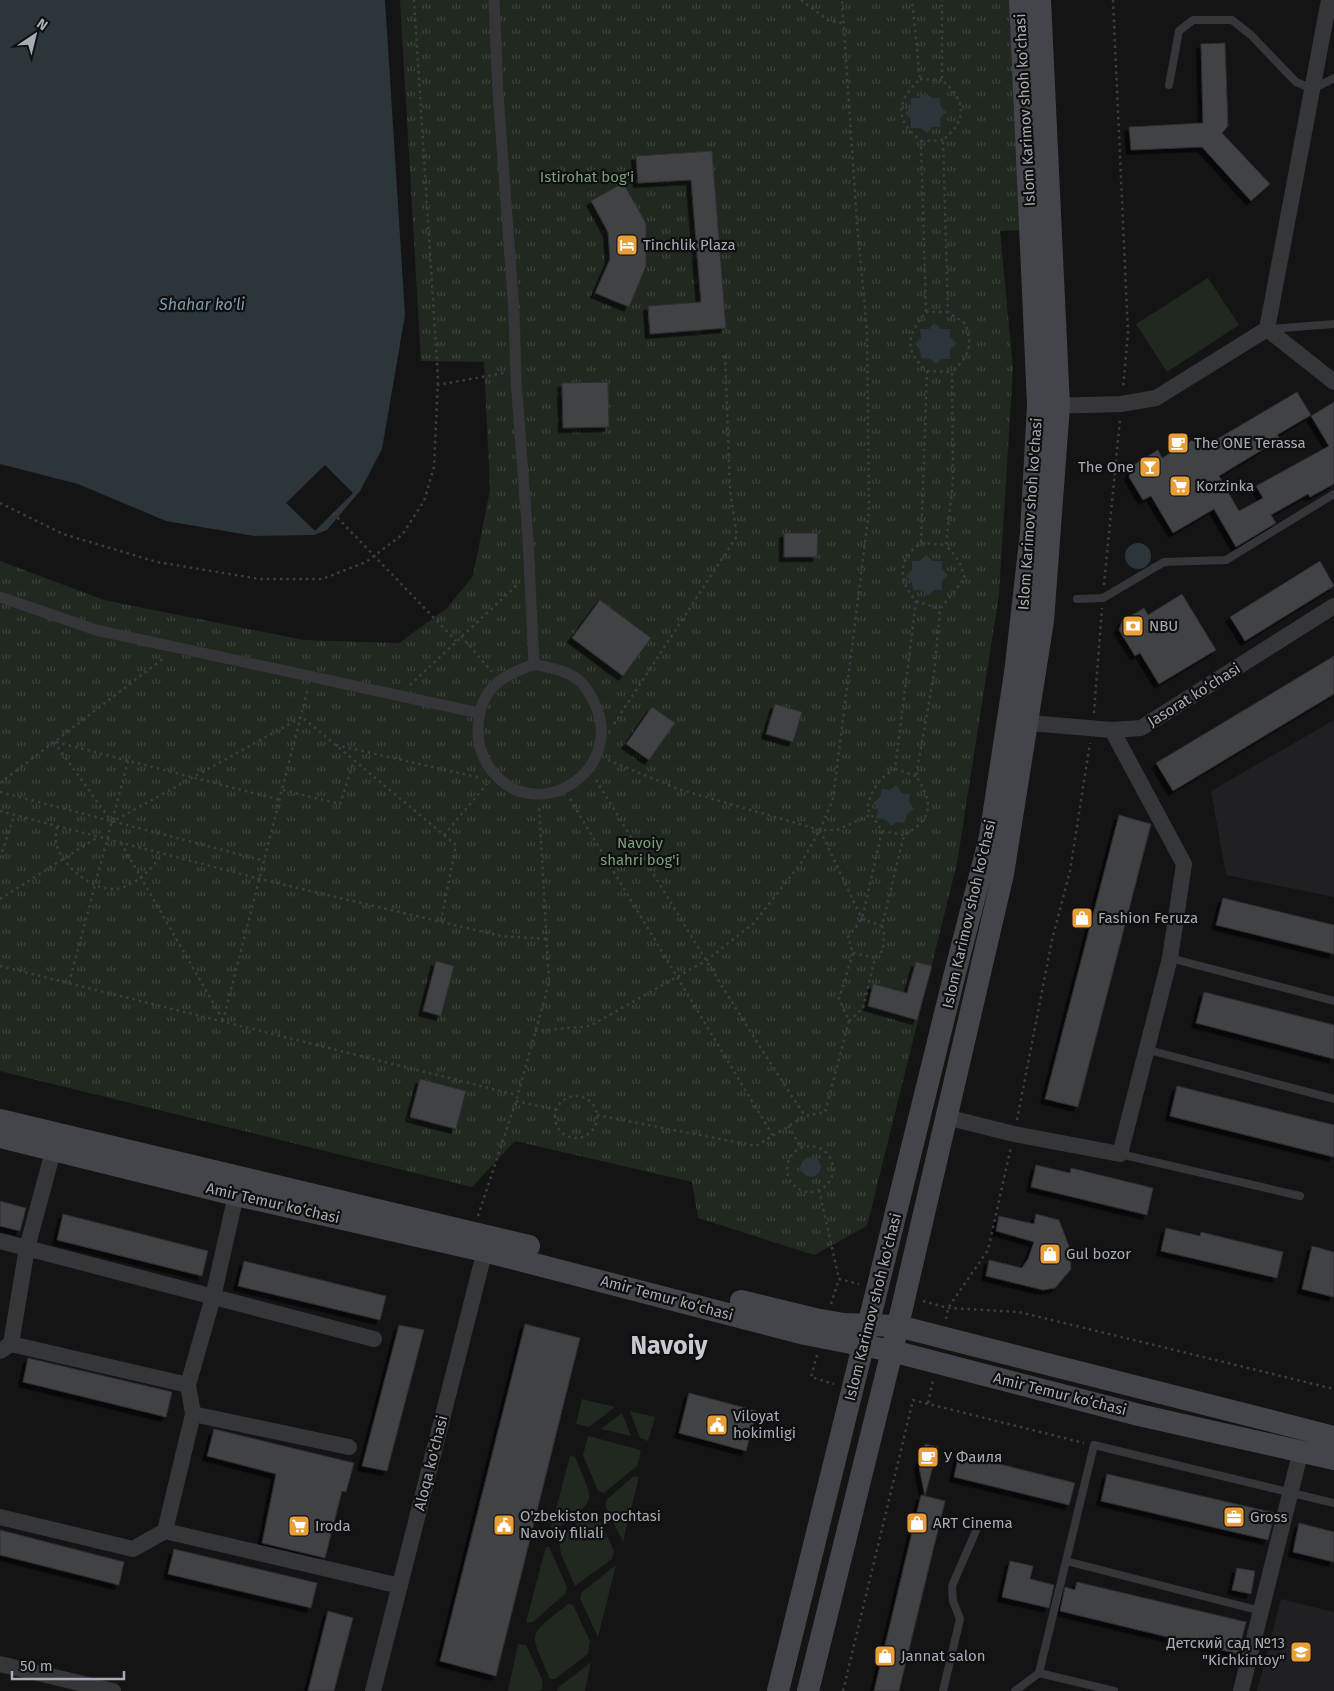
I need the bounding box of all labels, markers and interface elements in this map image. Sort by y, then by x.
north arrow [10,10,60,60]
street label: Islom Karimov shoh ko'chasi [1011,13,1039,207]
text: N [33,15,51,34]
park label: Istirohat bog'i [540,168,634,186]
hotel icon: Tinchlik Plaza [615,233,639,257]
place label: Tinchlik Plaza [643,236,736,254]
water label: Shahar ko'li [158,295,246,314]
street label: Islom Karimov shoh ko'chasi [1014,417,1046,611]
cafe icon: The ONE Terassa [1166,431,1190,455]
place label: The ONE Terassa [1194,434,1306,452]
bar icon: The One [1138,455,1162,479]
place label: The One [1078,458,1134,476]
supermarket icon: Korzinka [1168,474,1192,498]
place label: Korzinka [1196,477,1254,495]
bank icon: NBU [1121,614,1145,638]
place label: NBU [1149,617,1178,635]
street label: Jasorat ko‘chasi [1144,659,1244,731]
street label: Islom Karimov shoh ko'chasi [939,818,999,1010]
park label: Navoiy shahri bog'i [600,834,680,869]
shop icon: Fashion Feruza [1070,906,1094,930]
place label: Fashion Feruza [1098,909,1198,927]
street label: Amir Temur ko‘chasi [204,1179,342,1227]
street label: Islom Karimov shoh ko'chasi [841,1211,905,1403]
shop icon: Gul bozor [1038,1242,1062,1266]
place label: Gul bozor [1066,1245,1131,1263]
street label: Amir Temur ko‘chasi [599,1272,735,1324]
district label: Navoiy [630,1331,709,1361]
street label: Amir Temur ko‘chasi [992,1369,1128,1419]
place label: Viloyat hokimligi [733,1407,796,1442]
public building icon: Viloyat hokimligi [705,1413,729,1437]
street label: Aloqa ko'chasi [411,1414,451,1512]
cafe icon: У Фаиля [916,1445,940,1469]
place label: У Фаиля [944,1448,1002,1466]
office icon: Gross [1222,1505,1246,1529]
place label: O'zbekiston pochtasi Navoiy filiali [520,1507,661,1542]
place label: Gross [1250,1508,1287,1526]
shop icon: ART Cinema [905,1511,929,1535]
public building icon: O'zbekiston pochtasi Navoiy filiali [492,1513,516,1537]
supermarket icon: Iroda [287,1514,311,1538]
place label: ART Cinema [933,1514,1013,1532]
place label: Iroda [315,1517,351,1535]
place label: Детский сад №13 "Kichkintoy" [1165,1634,1285,1669]
school or university icon: Детский сад №13 "Kichkintoy" [1289,1640,1313,1664]
shop icon: Jannat salon [873,1644,897,1668]
place label: Jannat salon [901,1647,986,1665]
scale bar [12,1648,125,1680]
text: 50 m [20,1657,53,1675]

